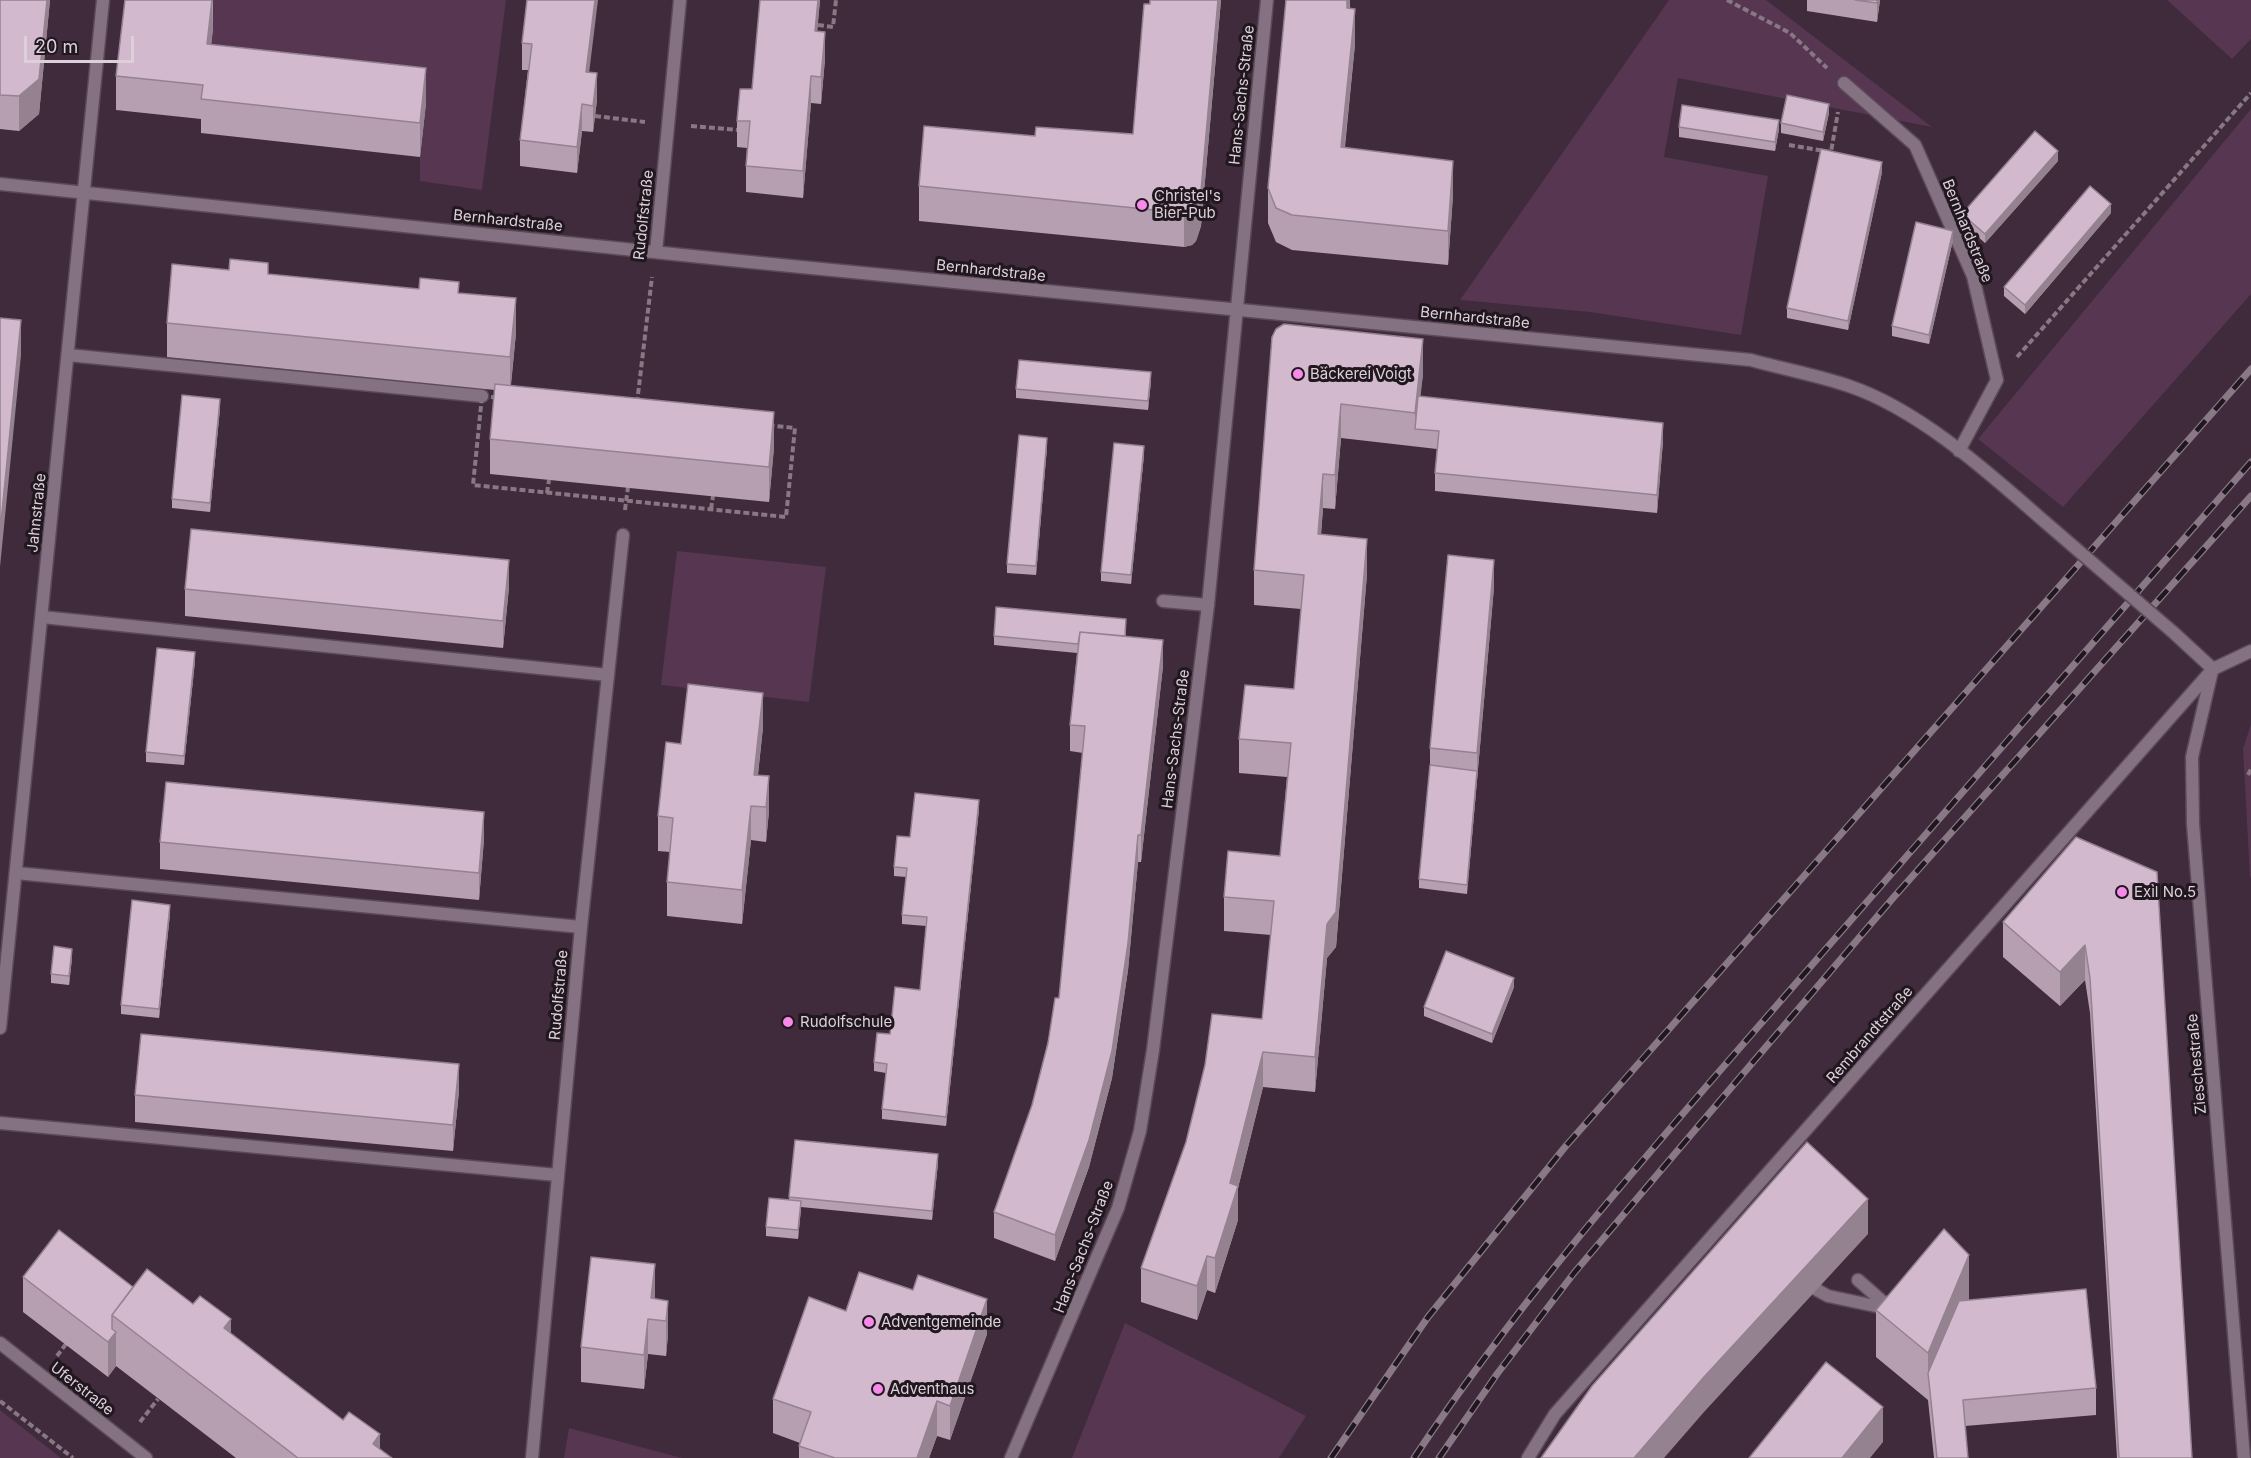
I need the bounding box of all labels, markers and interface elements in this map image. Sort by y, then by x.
scale bar [27,24,136,62]
street label: Hans-Sachs-Straße [1226,24,1258,166]
text: 20 m [35,36,78,57]
street label: Rudolfstraße [630,169,658,261]
street label: Bernhardstraße [1938,177,1996,285]
place label: Christel's Bier-Pub [1154,187,1221,222]
marker: Christel's Bier-Pub [1135,198,1149,212]
street label: Bernhardstraße [452,206,564,236]
street label: Bernhardstraße [935,256,1047,286]
street label: Bernhardstraße [1419,303,1531,333]
place label: Bäckerei Voigt [1310,365,1412,383]
marker: Bäckerei Voigt [1291,367,1305,381]
street label: Jahnstraße [24,472,50,554]
street label: Hans-Sachs-Straße [1159,668,1193,810]
place label: Exil No.5 [2134,883,2196,901]
marker: Exil No.5 [2115,885,2129,899]
street label: Rudolfstraße [546,949,572,1041]
street label: Rembrandtstraße [1823,983,1917,1087]
place label: Rudolfschule [800,1013,892,1031]
street label: Zieschestraße [2184,1013,2210,1115]
marker: Rudolfschule [781,1015,795,1029]
street label: Hans-Sachs-Straße [1050,1178,1118,1316]
place label: Adventgemeinde [881,1313,1001,1331]
marker: Adventgemeinde [862,1315,876,1329]
street label: Uferstraße [47,1359,117,1419]
place label: Adventhaus [890,1380,974,1398]
marker: Adventhaus [871,1382,885,1396]

